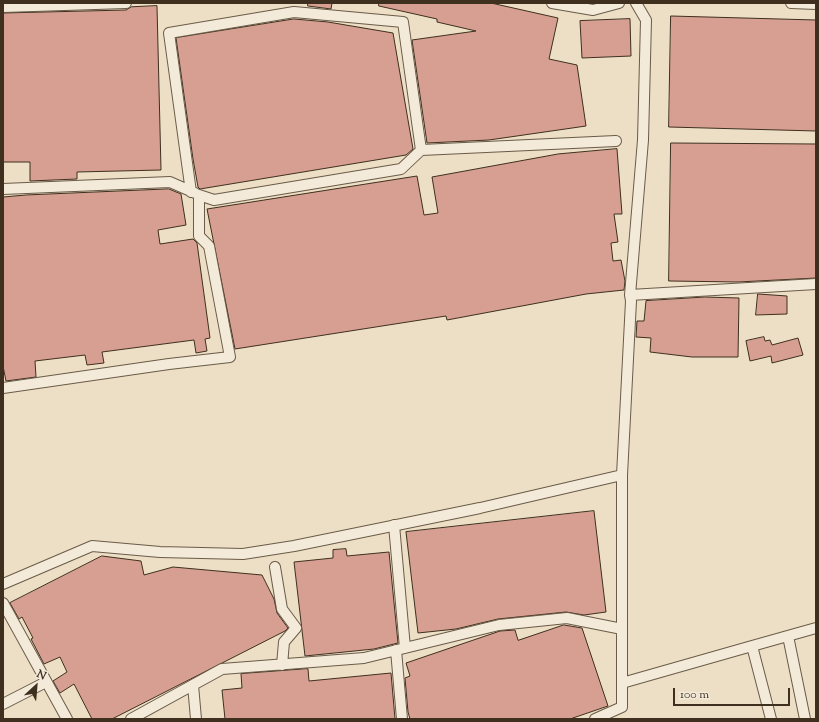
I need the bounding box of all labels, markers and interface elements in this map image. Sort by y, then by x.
north arrow [16,666,56,706]
text: N [34,666,49,684]
scale bar [675,680,792,706]
text: 100 m [680,686,709,704]

